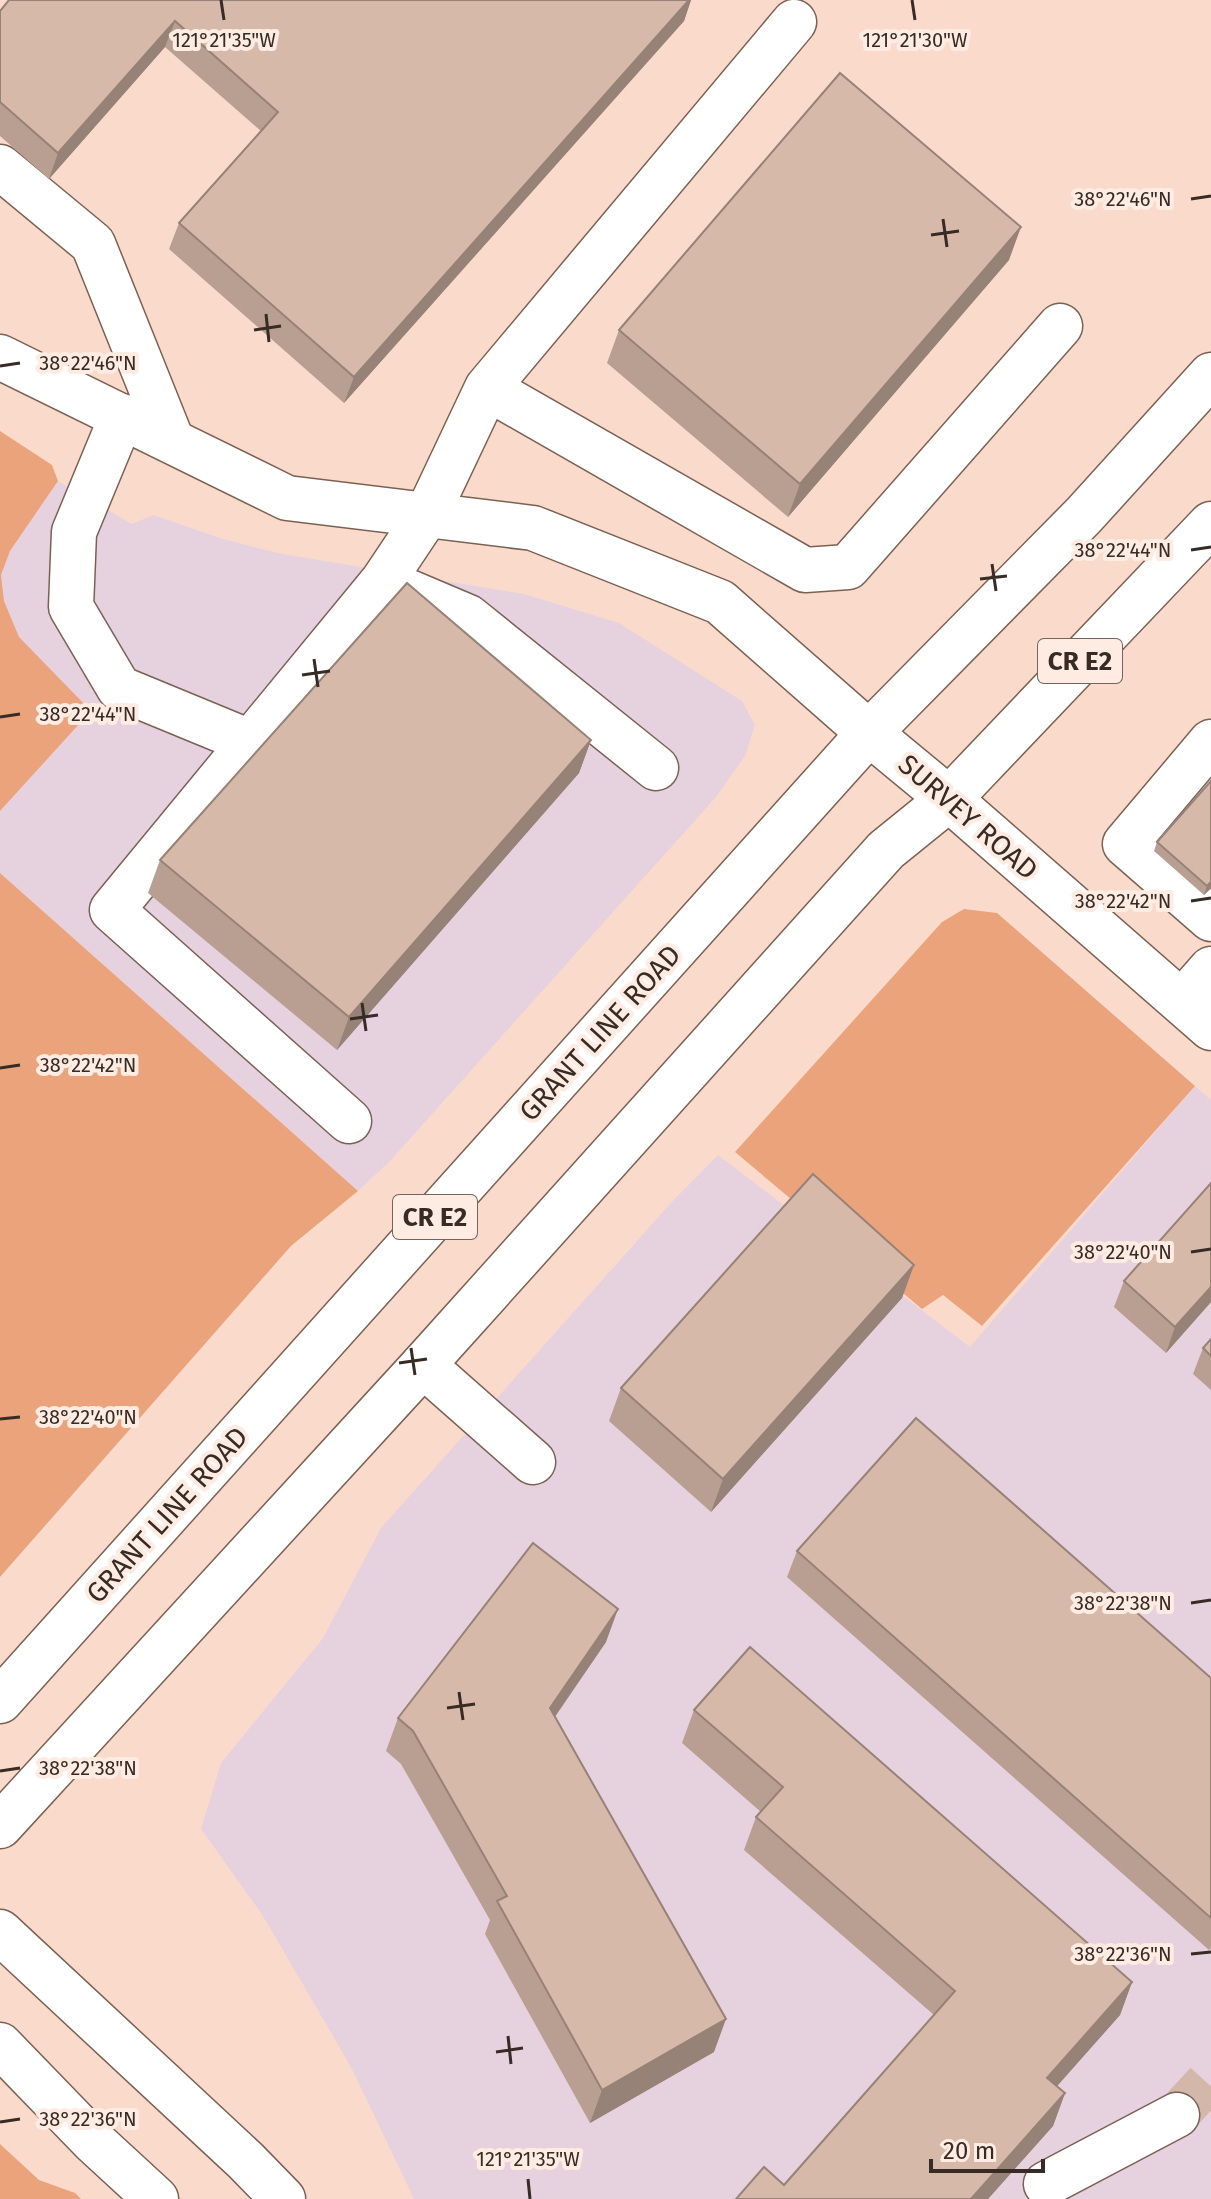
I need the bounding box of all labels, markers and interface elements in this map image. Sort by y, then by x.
text: 121°21'35"W [172,28,276,52]
text: 121°21'30"W [862,28,968,52]
text: 38°22'46"N [1074,187,1172,211]
text: 38°22'46"N [39,351,137,375]
text: 38°22'44"N [1075,538,1171,562]
road number: CR E2 [1038,639,1122,683]
text: 38°22'44"N [40,702,136,726]
street label: SURVEY ROAD [892,748,1044,886]
text: 38°22'42"N [1075,889,1171,913]
street label: GRANT LINE ROAD [512,938,688,1128]
text: 38°22'42"N [40,1053,136,1077]
road number: CR E2 [393,1195,477,1239]
text: 38°22'40"N [1074,1240,1172,1264]
text: 38°22'40"N [39,1405,137,1429]
street label: GRANT LINE ROAD [79,1420,255,1610]
text: 38°22'38"N [1074,1591,1172,1615]
text: 38°22'38"N [39,1756,137,1780]
text: 38°22'36"N [1074,1942,1172,1966]
text: 38°22'36"N [39,2107,137,2131]
scale bar [931,2123,1043,2173]
text: 20 m [943,2137,995,2165]
text: 121°21'35"W [476,2147,580,2171]

